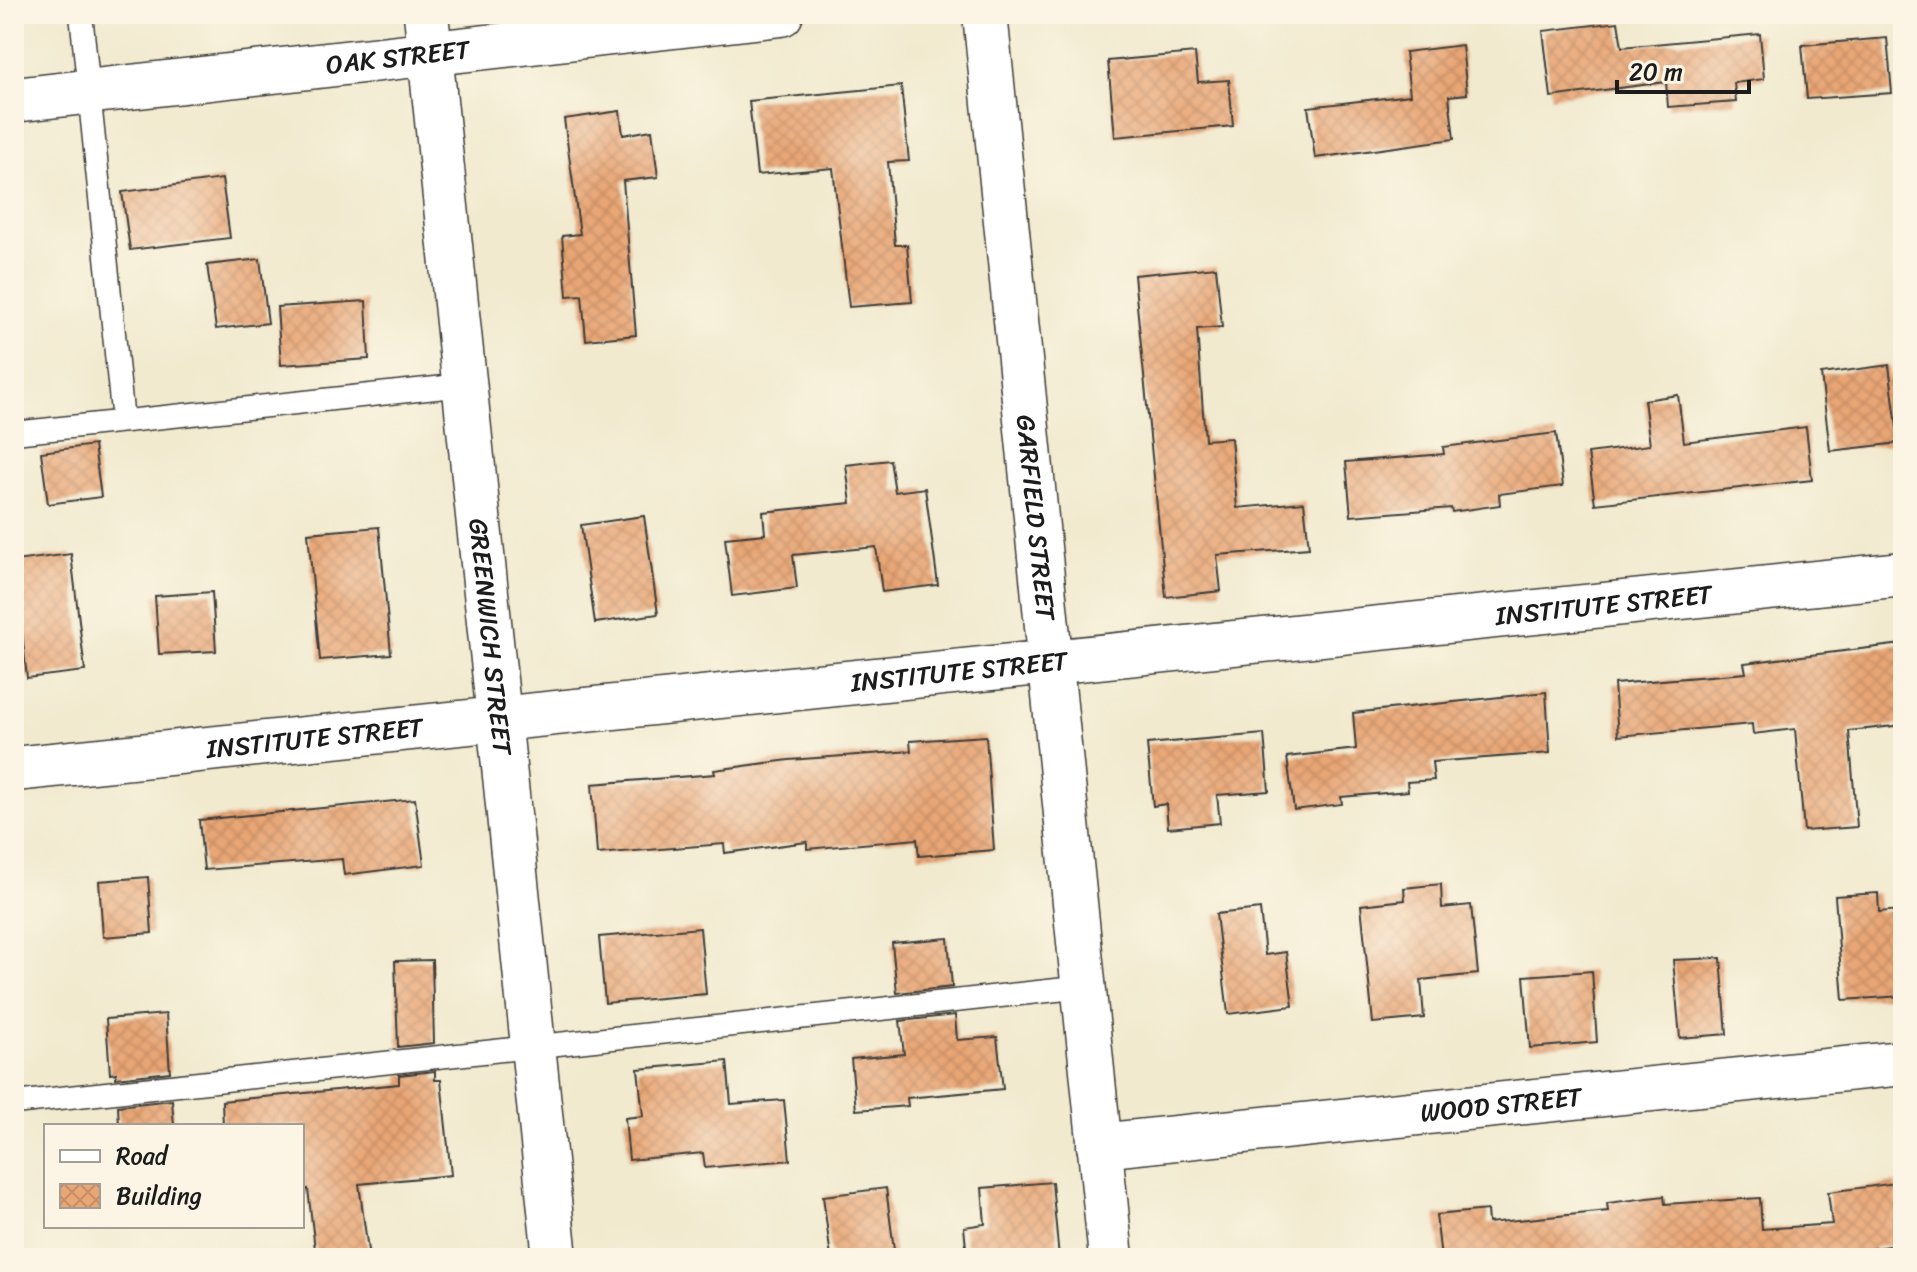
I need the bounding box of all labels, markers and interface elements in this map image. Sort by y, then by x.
street label: OAK STREET [323,26,474,88]
scale bar [1617,44,1749,94]
text: 20 m [1629,51,1683,93]
street label: GARFIELD STREET [1003,413,1069,624]
street label: GREENWICH STREET [455,516,526,759]
street label: INSTITUTE STREET [1492,571,1716,639]
street label: INSTITUTE STREET [847,637,1072,706]
street label: INSTITUTE STREET [203,704,427,772]
street label: WOOD STREET [1418,1073,1586,1136]
legend [44,1124,304,1228]
text: Road [116,1135,170,1177]
text: Building [116,1175,202,1217]

